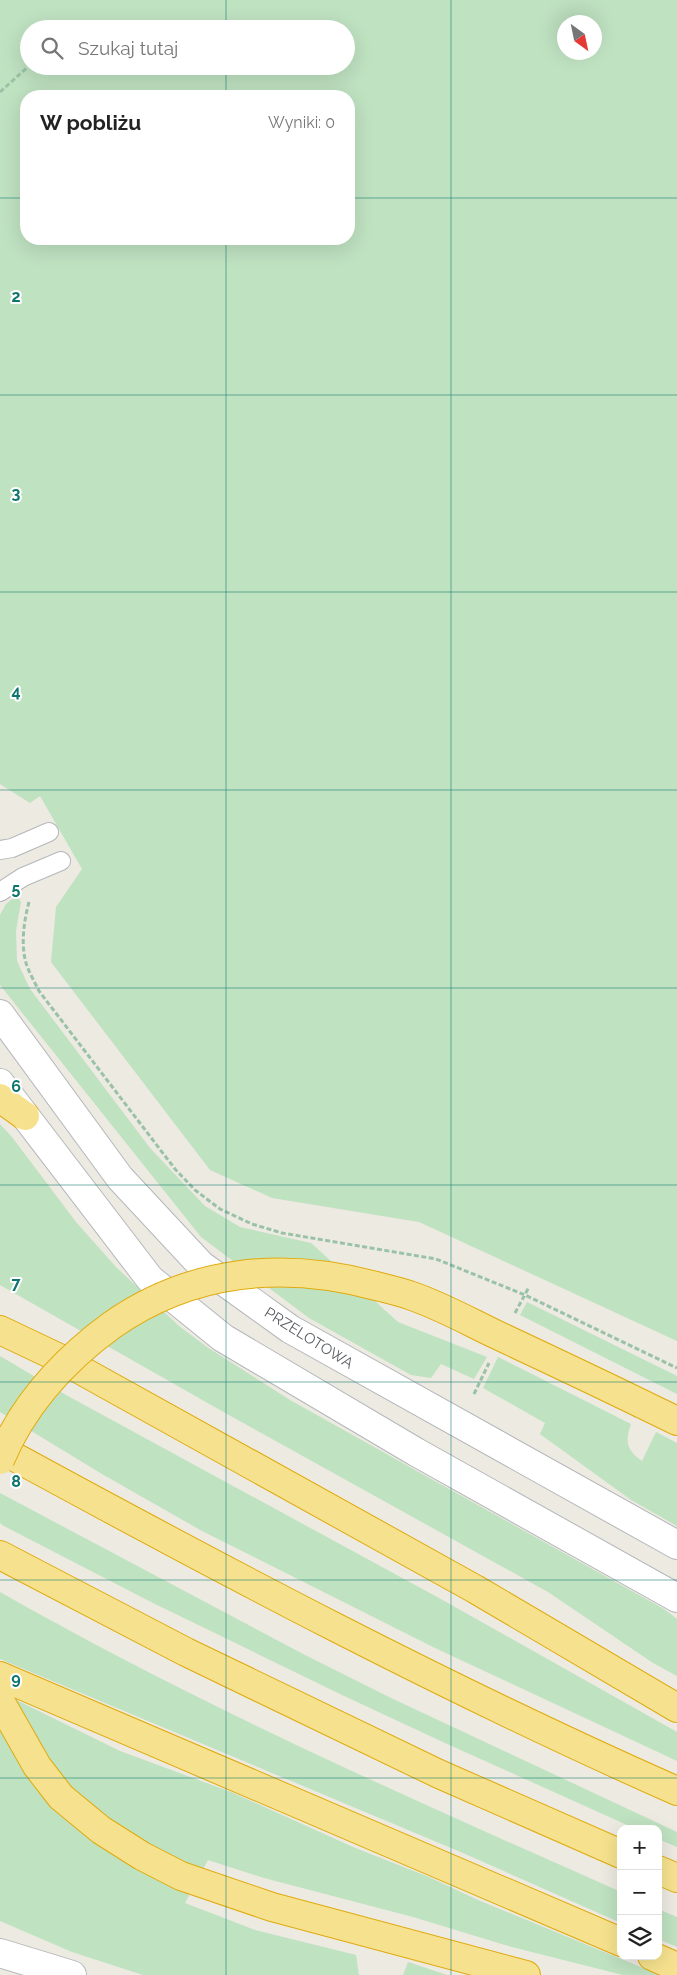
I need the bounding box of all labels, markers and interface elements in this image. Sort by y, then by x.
north arrow [557,15,602,60]
search box [20,20,355,75]
icon: search [38,34,66,62]
text: Szukaj tutaj [78,37,178,59]
text: W pobliżu [40,110,141,135]
text: Wyniki: 0 [268,113,335,132]
text: 2 [11,287,21,306]
text: 3 [12,484,21,503]
text: 4 [11,682,21,701]
text: 5 [12,879,21,898]
text: 6 [11,1077,21,1096]
text: 7 [12,1274,21,1293]
street label: PRZELOTOWA [261,1303,357,1373]
text: 8 [11,1472,21,1491]
text: 9 [11,1669,21,1688]
map controls [617,1825,662,1960]
button: + [617,1825,662,1870]
button: − [617,1870,662,1915]
button: layers [617,1915,662,1960]

